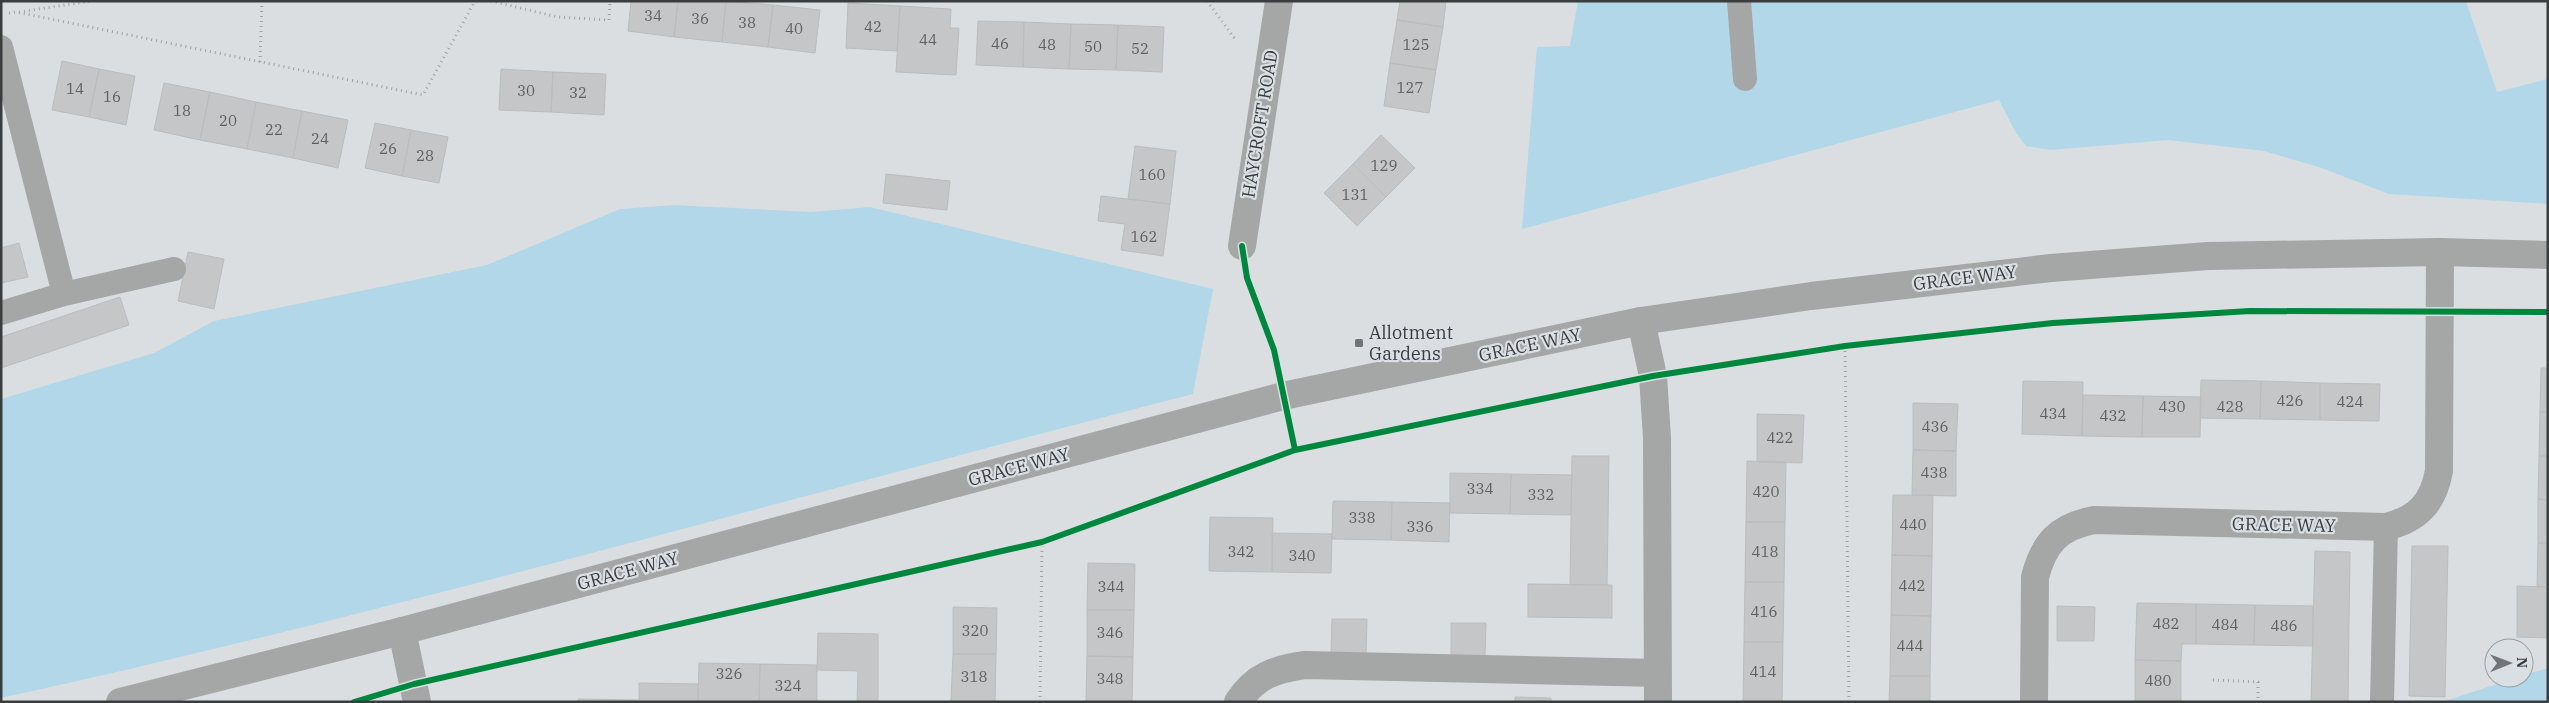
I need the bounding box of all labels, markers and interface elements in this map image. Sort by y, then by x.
house number: 34 [644,6,662,25]
house number: 36 [691,9,709,28]
house number: 38 [738,13,756,32]
house number: 42 [864,17,882,36]
house number: 40 [785,19,803,38]
house number: 44 [919,30,937,49]
house number: 46 [991,34,1009,53]
house number: 48 [1038,35,1056,54]
house number: 125 [1402,35,1430,54]
house number: 50 [1084,37,1102,56]
house number: 52 [1131,39,1149,58]
street label: HAYCROFT ROAD [1236,48,1283,200]
house number: 127 [1396,78,1424,97]
house number: 14 [66,79,84,98]
house number: 30 [517,81,535,100]
house number: 32 [569,83,587,102]
house number: 16 [103,87,121,106]
house number: 18 [173,101,191,120]
house number: 20 [219,111,237,130]
house number: 22 [265,120,283,139]
house number: 24 [311,129,329,148]
house number: 26 [379,139,397,158]
house number: 28 [416,146,434,165]
house number: 129 [1370,156,1398,175]
house number: 160 [1138,165,1166,184]
house number: 131 [1341,185,1369,204]
house number: 162 [1130,227,1158,246]
street label: GRACE WAY [1912,260,2019,295]
place label: Allotment Gardens [1369,321,1453,365]
street label: GRACE WAY [1477,322,1584,367]
marker: Allotment Gardens [1353,337,1365,349]
house number: 426 [2276,391,2304,410]
house number: 424 [2336,392,2364,411]
house number: 430 [2158,397,2186,416]
house number: 428 [2216,397,2244,416]
house number: 434 [2039,404,2067,423]
house number: 432 [2099,406,2127,425]
house number: 436 [1921,417,1949,436]
house number: 422 [1766,428,1794,447]
street label: GRACE WAY [966,442,1073,491]
house number: 438 [1920,463,1948,482]
house number: 334 [1466,479,1494,498]
house number: 420 [1752,482,1780,501]
house number: 332 [1527,485,1555,504]
house number: 338 [1348,508,1376,527]
street label: GRACE WAY [2232,512,2337,537]
house number: 440 [1899,515,1927,534]
house number: 336 [1406,517,1434,536]
house number: 342 [1227,542,1255,561]
house number: 418 [1751,542,1779,561]
street label: GRACE WAY [575,546,682,595]
house number: 340 [1288,546,1316,565]
house number: 442 [1898,576,1926,595]
house number: 344 [1097,577,1125,596]
house number: 416 [1750,602,1778,621]
house number: 482 [2152,614,2180,633]
house number: 484 [2211,615,2239,634]
house number: 486 [2270,616,2298,635]
house number: 320 [961,621,989,640]
house number: 346 [1096,623,1124,642]
house number: 444 [1896,636,1924,655]
north arrow [2484,638,2534,688]
text: N [2513,657,2531,668]
house number: 414 [1749,662,1777,681]
house number: 326 [715,664,743,683]
house number: 318 [960,667,988,686]
house number: 348 [1096,669,1124,688]
house number: 480 [2144,671,2172,690]
house number: 324 [774,676,802,695]

